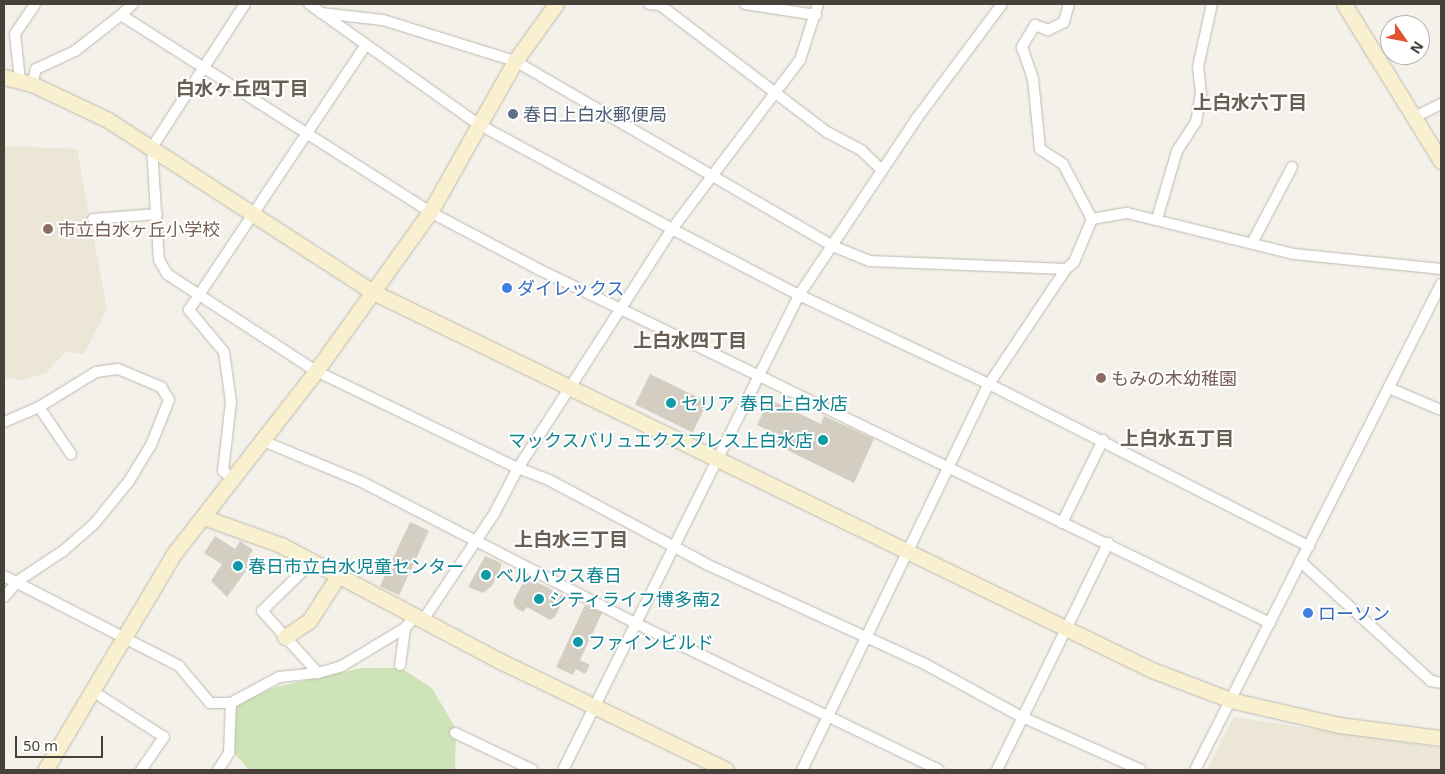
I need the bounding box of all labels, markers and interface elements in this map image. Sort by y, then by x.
north arrow [1380,15,1430,65]
text: N [1406,38,1428,58]
district label: 白水ヶ丘四丁目 [176,78,308,100]
district label: 上白水六丁目 [1193,92,1307,114]
place label: 春日上白水郵便局 [523,103,667,125]
marker: 春日上白水郵便局 [507,108,519,120]
place label: 市立白水ヶ丘小学校 [58,218,220,240]
marker: 市立白水ヶ丘小学校 [42,223,54,235]
place label: ダイレックス [517,277,625,299]
marker: ダイレックス [501,282,513,294]
district label: 上白水四丁目 [633,330,747,352]
place label: もみの木幼稚園 [1111,367,1237,389]
marker: もみの木幼稚園 [1095,372,1107,384]
place label: セリア 春日上白水店 [681,392,848,414]
marker: セリア 春日上白水店 [665,397,677,409]
district label: 上白水五丁目 [1120,428,1234,450]
place label: マックスバリュエクスプレス上白水店 [507,429,813,451]
marker: マックスバリュエクスプレス上白水店 [817,434,829,446]
district label: 上白水三丁目 [514,529,628,551]
place label: 春日市立白水児童センター [248,555,464,577]
marker: 春日市立白水児童センター [232,560,244,572]
place label: ベルハウス春日 [496,564,622,586]
marker: ベルハウス春日 [480,569,492,581]
place label: シティライフ博多南2 [549,588,721,610]
marker: シティライフ博多南2 [533,593,545,605]
place label: ローソン [1318,602,1390,624]
marker: ローソン [1302,607,1314,619]
place label: ファインビルド [588,631,714,653]
marker: ファインビルド [572,636,584,648]
scale bar [18,726,105,758]
text: 50 m [23,735,58,755]

